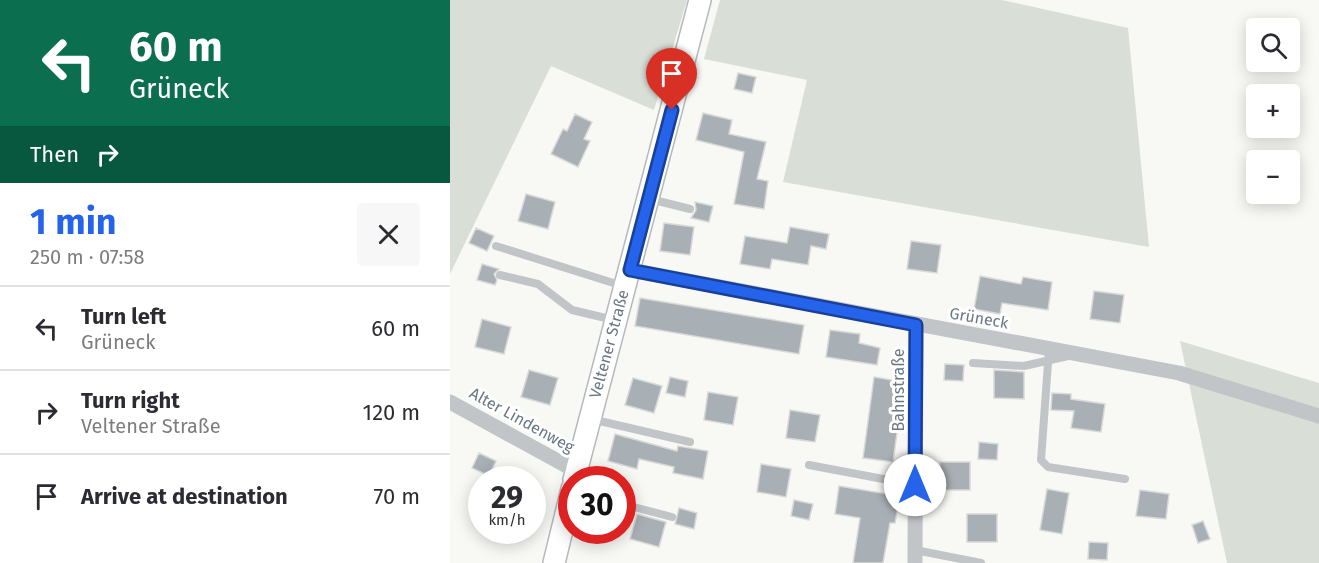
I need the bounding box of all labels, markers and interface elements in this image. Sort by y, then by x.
map controls [1246,18,1300,204]
button: search [1246,18,1300,72]
text: 60 m [129,22,223,72]
icon: left [30,24,108,102]
pin [646,48,697,110]
icon: arrive [655,57,688,90]
text: Grüneck [129,73,229,105]
button: + [1246,84,1300,138]
icon: right [91,138,124,171]
text: Then [30,141,79,168]
button: − [1246,150,1300,204]
text: 1 min [30,200,117,244]
button: close [357,203,420,266]
text: 250 m · 07:58 [30,245,144,269]
street label: Veltener Straße [585,288,633,400]
text: Turn left [81,303,166,330]
street label: Grüneck [948,303,1011,333]
icon: left [30,312,63,345]
text: 60 m [371,315,420,342]
text: Grüneck [81,330,155,354]
street label: Bahnstraße [889,349,908,431]
street label: Alter Lindenweg [466,383,578,457]
text: Turn right [81,387,180,414]
icon: right [30,396,63,429]
text: 120 m [363,399,420,426]
text: Veltener Straße [81,414,221,438]
position arrow [883,453,947,517]
speed limit sign: 30 [558,466,636,544]
icon: arrive [30,480,63,513]
text: 29 [491,480,523,516]
text: Arrive at destination [81,483,288,510]
text: 70 m [374,483,420,510]
text: km/h [488,511,526,529]

